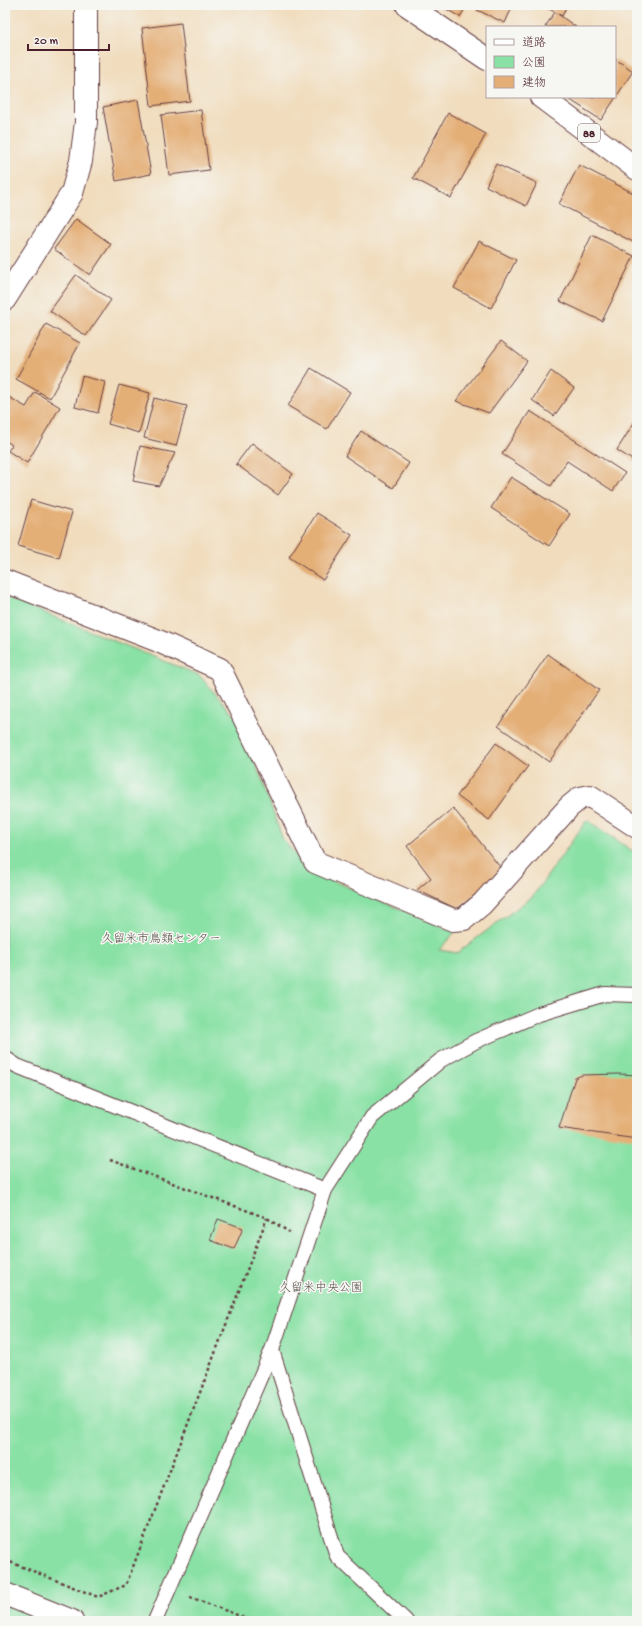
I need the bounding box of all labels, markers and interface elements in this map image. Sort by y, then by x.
scale bar [28,26,109,52]
legend [486,26,616,98]
text: 20 m [34,35,59,49]
text: 道路 [522,36,546,51]
text: 公園 [522,56,546,71]
text: 建物 [522,76,546,91]
road number: 88 [578,124,600,142]
park label: 久留米市鳥類センター [101,932,221,947]
park label: 久留米中央公園 [279,1281,363,1296]

